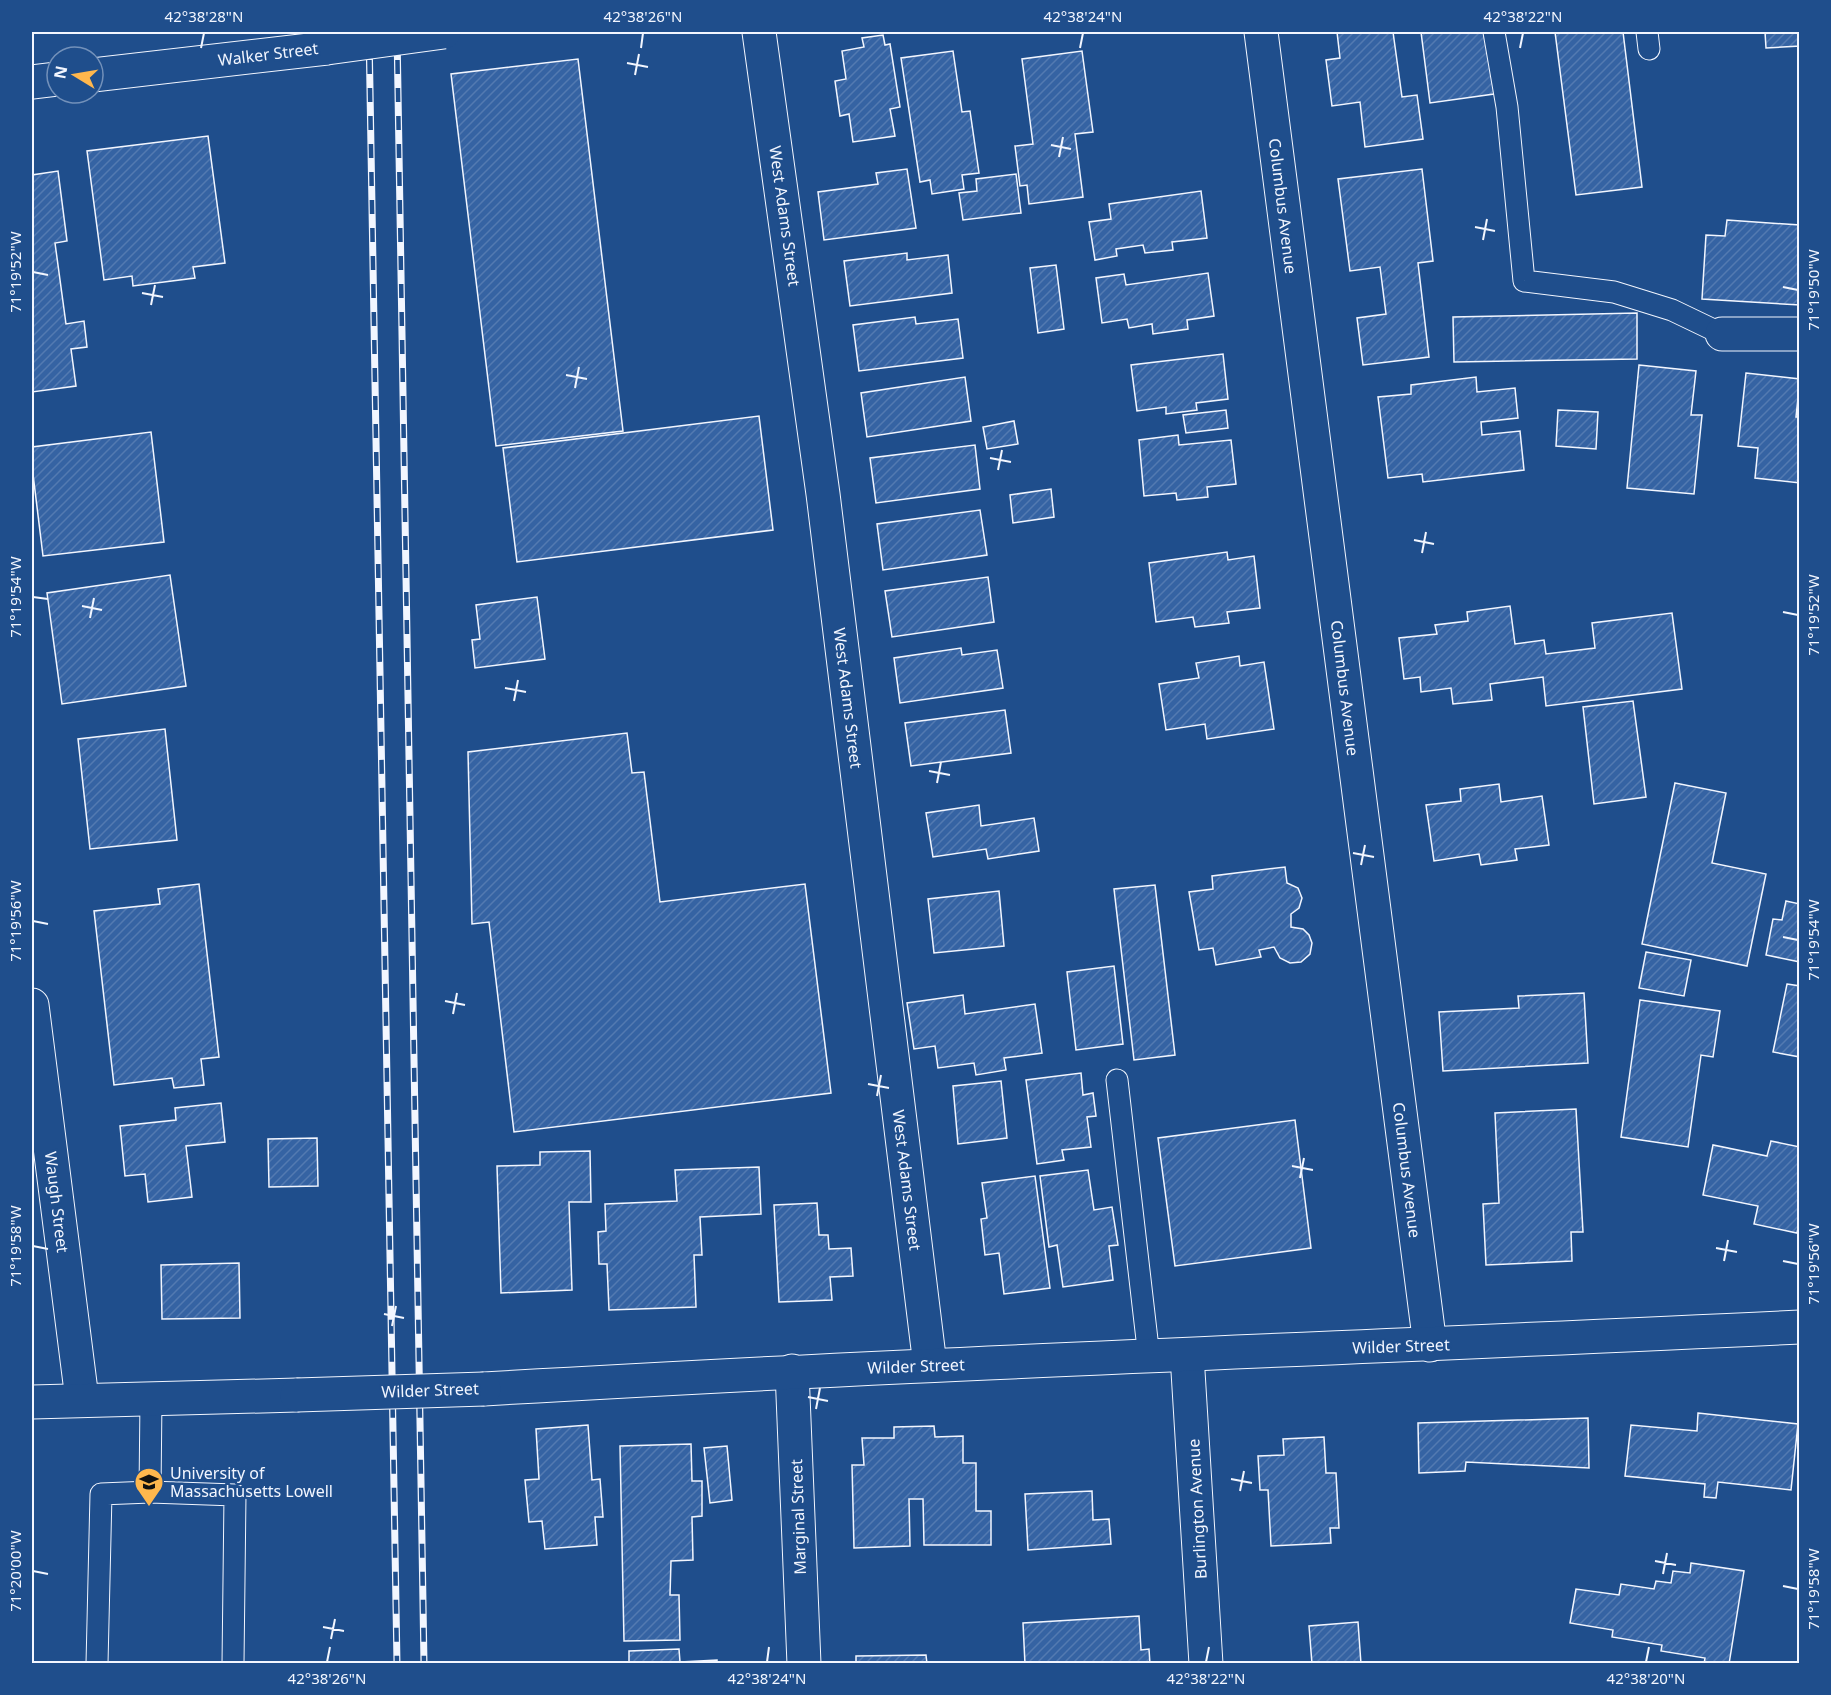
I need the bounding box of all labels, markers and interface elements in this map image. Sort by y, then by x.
text: 42°38'28"N [165,6,243,26]
text: 42°38'26"N [604,6,682,26]
text: 42°38'24"N [1044,6,1122,26]
text: 42°38'22"N [1484,6,1562,26]
street label: Walker Street [217,37,320,71]
north arrow [45,45,105,105]
text: N [48,64,72,81]
street label: Columbus Avenue [1264,137,1302,275]
street label: West Adams Street [764,144,806,288]
text: 71°19'52"W [5,231,25,313]
text: 71°19'50"W [1803,249,1823,331]
text: 71°19'54"W [5,556,25,638]
text: 71°19'52"W [1803,574,1823,656]
street label: Columbus Avenue [1326,619,1364,757]
street label: West Adams Street [828,626,868,770]
text: 71°19'56"W [5,880,25,962]
text: 71°19'54"W [1803,899,1823,981]
street label: Columbus Avenue [1388,1101,1426,1239]
street label: West Adams Street [887,1108,927,1252]
street label: Waugh Street [40,1150,74,1254]
text: 71°19'58"W [5,1205,25,1287]
text: 71°19'56"W [1803,1223,1823,1305]
street label: Wilder Street [1352,1333,1450,1359]
street label: Wilder Street [867,1353,965,1379]
street label: Wilder Street [381,1377,479,1403]
street label: Burlington Avenue [1182,1438,1212,1580]
street label: Marginal Street [785,1459,811,1575]
place label: University of Massachusetts Lowell [170,1462,333,1502]
school or university icon: University of Massachusetts Lowell [133,1466,165,1508]
text: 71°20'00"W [5,1530,25,1612]
text: 71°19'58"W [1803,1548,1823,1630]
text: 42°38'26"N [288,1668,366,1688]
text: 42°38'24"N [728,1668,806,1688]
text: 42°38'22"N [1167,1668,1245,1688]
text: 42°38'20"N [1607,1668,1685,1688]

